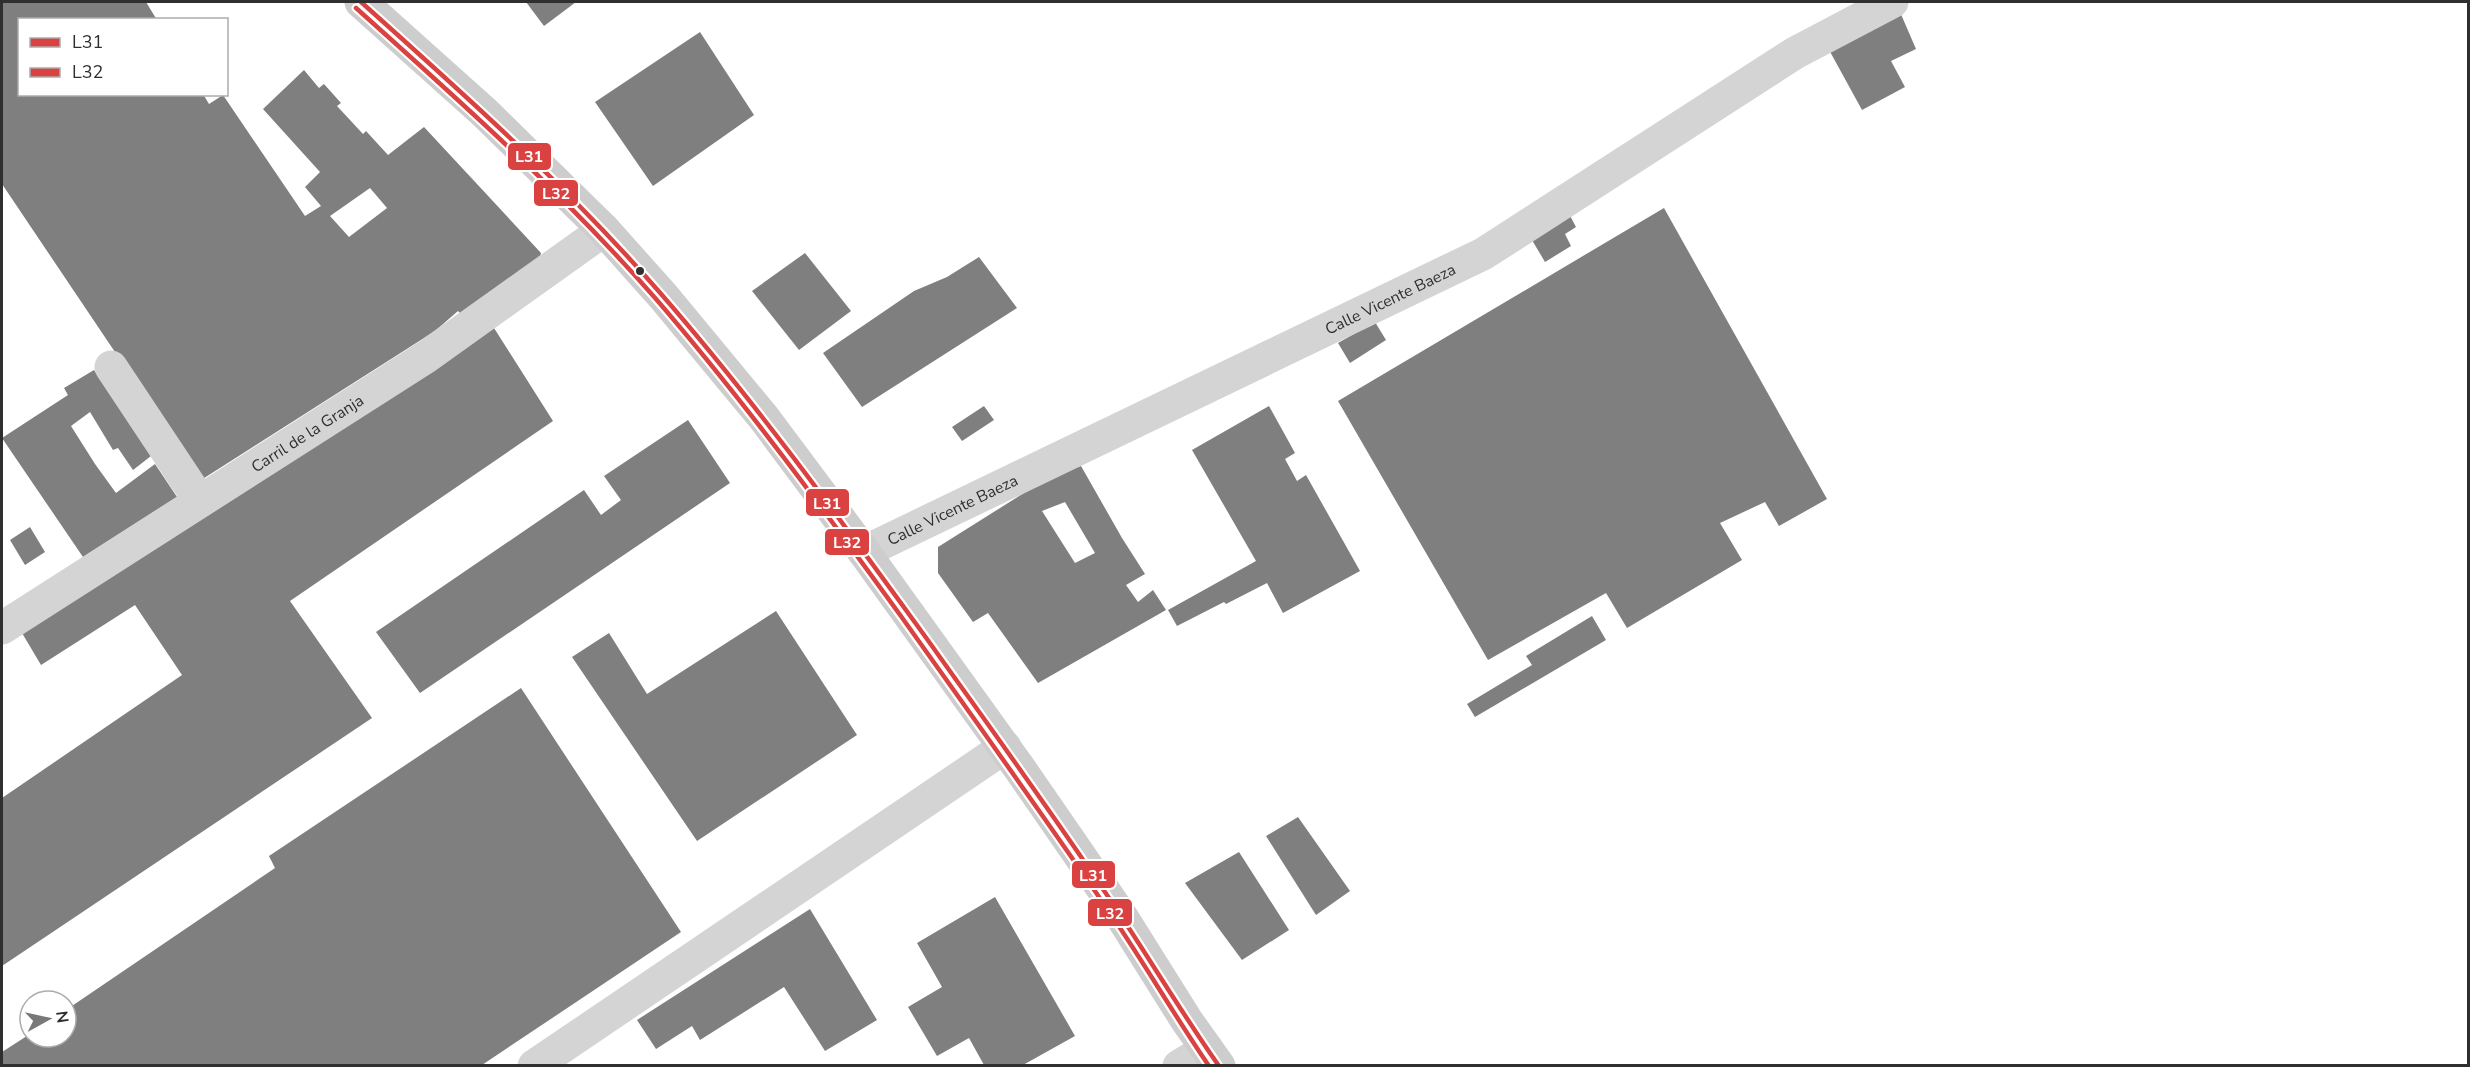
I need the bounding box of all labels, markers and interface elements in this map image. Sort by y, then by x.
legend [18,18,228,96]
text: L31 [72,30,103,54]
text: L32 [72,60,103,84]
line badge: L31 [507,142,552,171]
text: L31 [515,146,543,168]
line badge: L32 [533,179,579,207]
text: L32 [542,183,570,205]
street label: Calle Vicente Baeza [1322,259,1460,340]
unlabelled marker [634,265,646,277]
street label: Carril de la Granja [247,390,368,478]
street label: Calle Vicente Baeza [884,470,1022,551]
line badge: L31 [805,488,850,517]
text: L31 [813,493,841,515]
line badge: L32 [824,528,870,556]
text: L32 [833,532,861,554]
line badge: L31 [1071,860,1116,889]
text: L31 [1079,865,1107,887]
line badge: L32 [1087,898,1133,927]
text: L32 [1096,903,1124,925]
north arrow [18,989,78,1049]
text: N [50,1010,74,1025]

